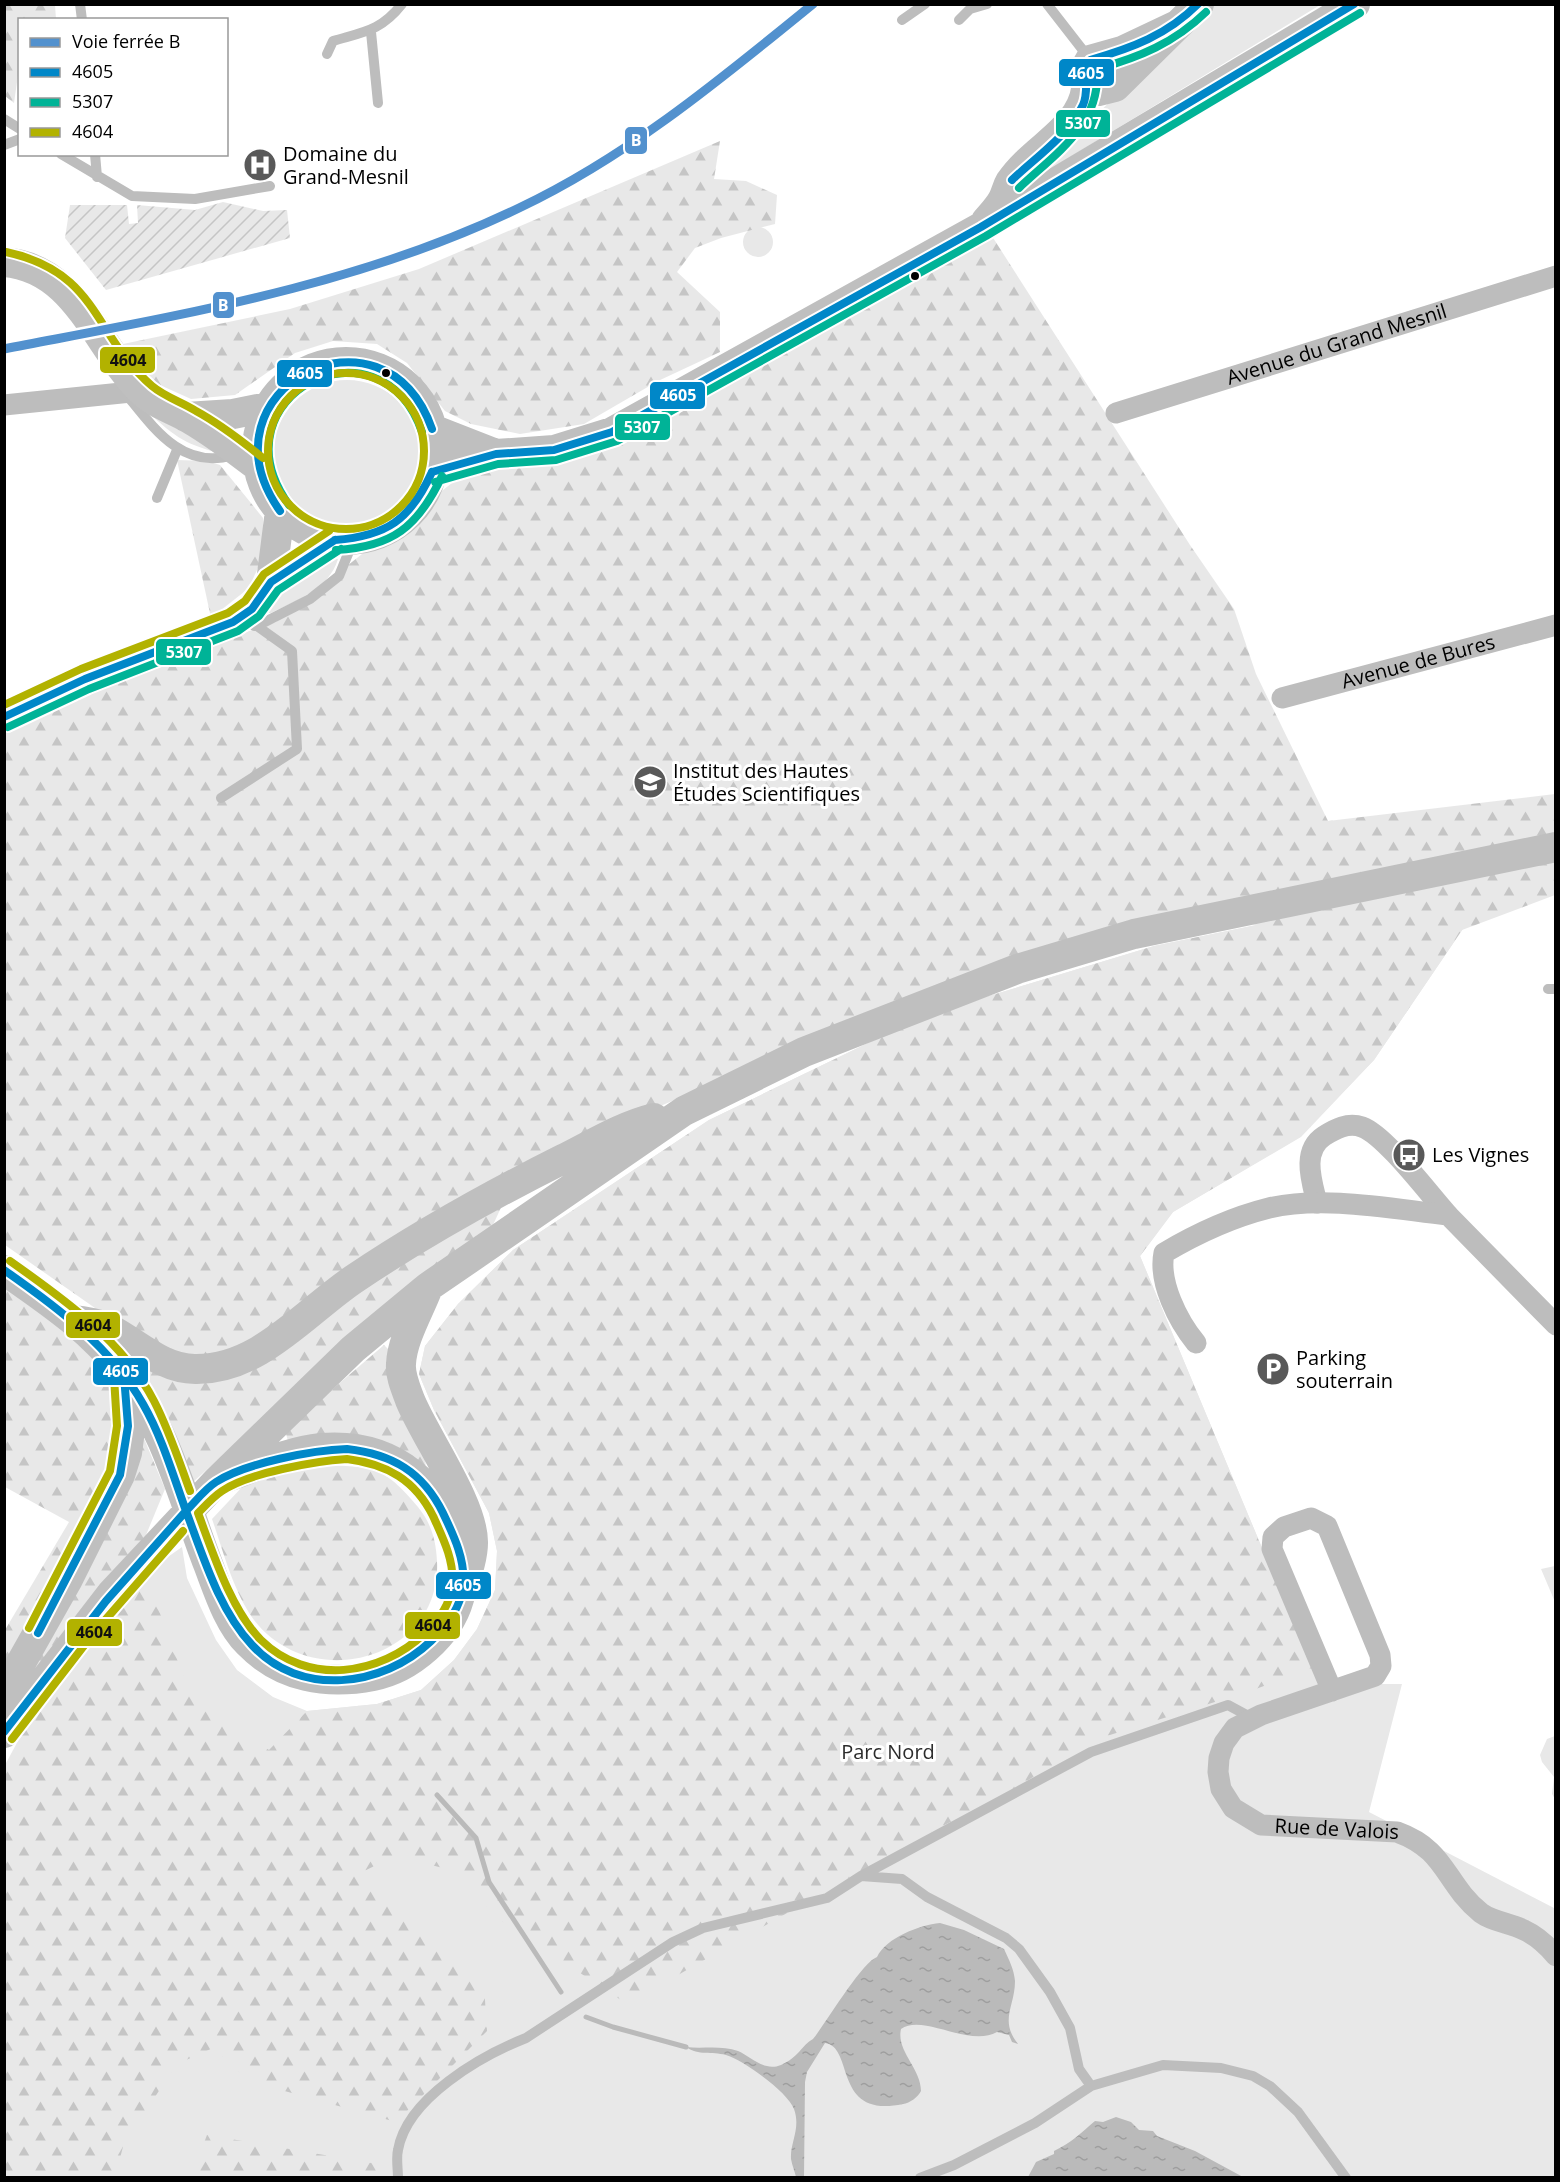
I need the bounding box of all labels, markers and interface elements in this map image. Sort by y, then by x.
legend [18,18,228,156]
text: Voie ferrée B [72,29,180,53]
line badge: 4605 [1058,58,1115,87]
text: 4605 [72,59,113,83]
text: 4605 [1068,62,1104,84]
text: 5307 [72,89,113,113]
line badge: 5307 [1055,109,1111,138]
text: 5307 [1065,112,1101,134]
text: 4604 [72,119,113,143]
line badge: B [624,126,648,155]
text: B [631,129,641,151]
place label: Domaine du Grand-Mesnil [283,140,409,190]
hospital icon: Domaine du Grand-Mesnil [242,147,278,183]
unlabelled marker [909,270,921,282]
line badge: B [212,291,235,319]
text: B [218,294,228,316]
street label: Avenue du Grand Mesnil [1223,297,1450,391]
line badge: 4604 [99,346,156,374]
text: 4604 [110,349,146,371]
line badge: 4605 [276,359,333,388]
text: 4605 [287,362,323,384]
unlabelled marker [380,367,392,379]
line badge: 4605 [649,381,706,410]
text: 4605 [660,384,696,406]
line badge: 5307 [614,413,671,441]
text: 5307 [624,416,660,438]
street label: Avenue de Bures [1338,628,1498,695]
line badge: 5307 [155,638,212,666]
text: 5307 [166,641,202,663]
place label: Institut des Hautes Études Scientifiques [673,757,860,807]
school or university icon: Institut des Hautes Études Scientifiques [632,764,668,800]
bus stop icon: Les Vignes [1391,1137,1427,1173]
place label: Les Vignes [1432,1141,1529,1168]
line badge: 4604 [65,1311,121,1339]
text: 4604 [75,1314,111,1336]
place label: Parking souterrain [1296,1344,1393,1394]
parking icon: Parking souterrain [1255,1351,1291,1387]
line badge: 4605 [92,1357,149,1386]
text: 4605 [103,1360,139,1382]
line badge: 4605 [435,1571,492,1600]
text: 4605 [445,1574,481,1596]
line badge: 4604 [404,1611,461,1640]
text: 4604 [415,1614,451,1636]
line badge: 4604 [66,1618,123,1647]
text: 4604 [76,1621,112,1643]
park label: Parc Nord [841,1738,935,1765]
street label: Rue de Valois [1274,1812,1400,1845]

